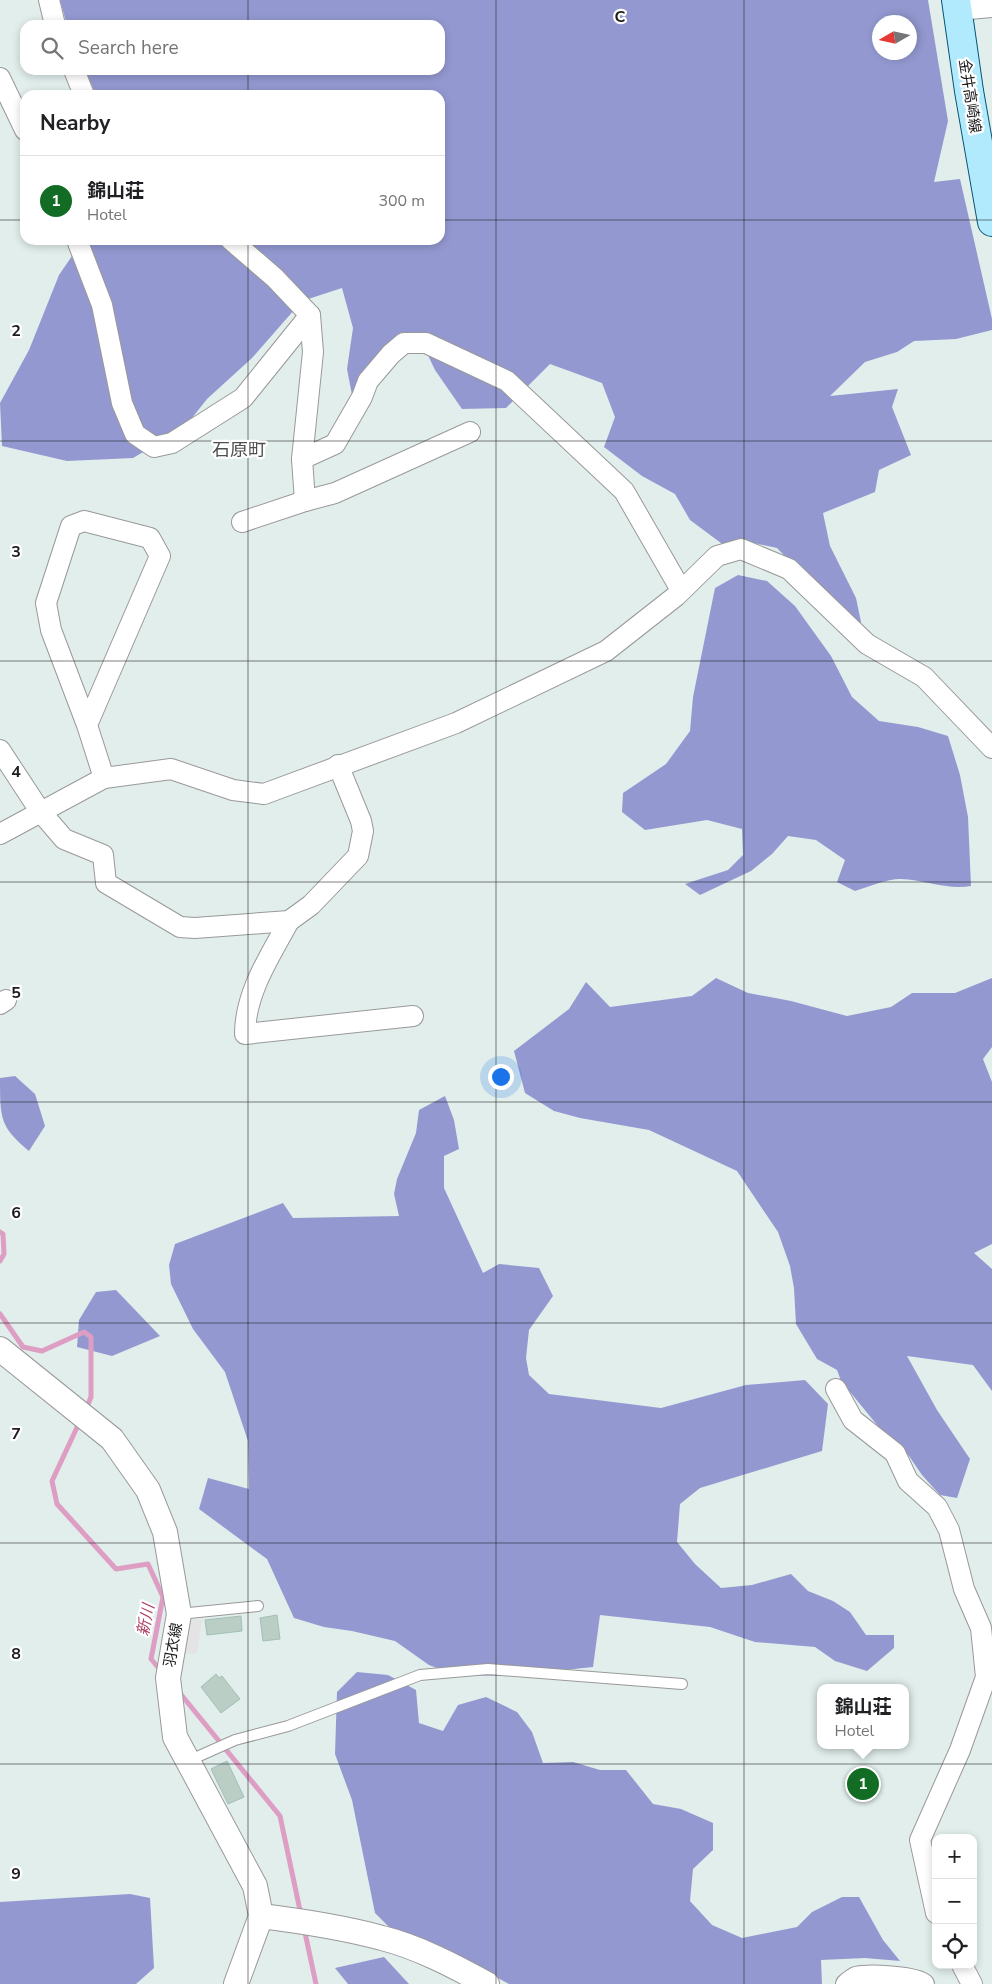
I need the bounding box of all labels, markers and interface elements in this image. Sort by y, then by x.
text: C [615,6,626,28]
north arrow [872,15,917,60]
search box [20,20,445,75]
icon: search [38,34,66,62]
text: Search here [78,35,179,61]
street label: 金井高崎線 [954,57,986,135]
text: Nearby [40,109,110,137]
text: 錦山荘 [87,178,144,204]
text: 1 [51,190,61,212]
text: 300 m [378,190,425,212]
text: Hotel [87,204,127,226]
text: 2 [11,320,21,342]
district label: 石原町 [212,438,266,462]
text: 3 [11,541,21,563]
text: 4 [11,761,21,783]
text: 5 [11,982,21,1004]
your location [488,1064,514,1090]
text: 6 [11,1202,21,1224]
text: 7 [11,1423,21,1445]
water label: 新川 [132,1600,160,1638]
street label: 羽衣線 [159,1621,187,1669]
text: 8 [11,1643,21,1665]
popup [817,1684,909,1749]
text: 錦山荘 [834,1694,892,1720]
text: Hotel [834,1720,874,1742]
pin: 1 [847,1765,879,1803]
map controls [932,1834,977,1969]
button: + [932,1834,977,1879]
text: 9 [11,1863,21,1885]
button: − [932,1879,977,1924]
button: locate [932,1924,977,1969]

